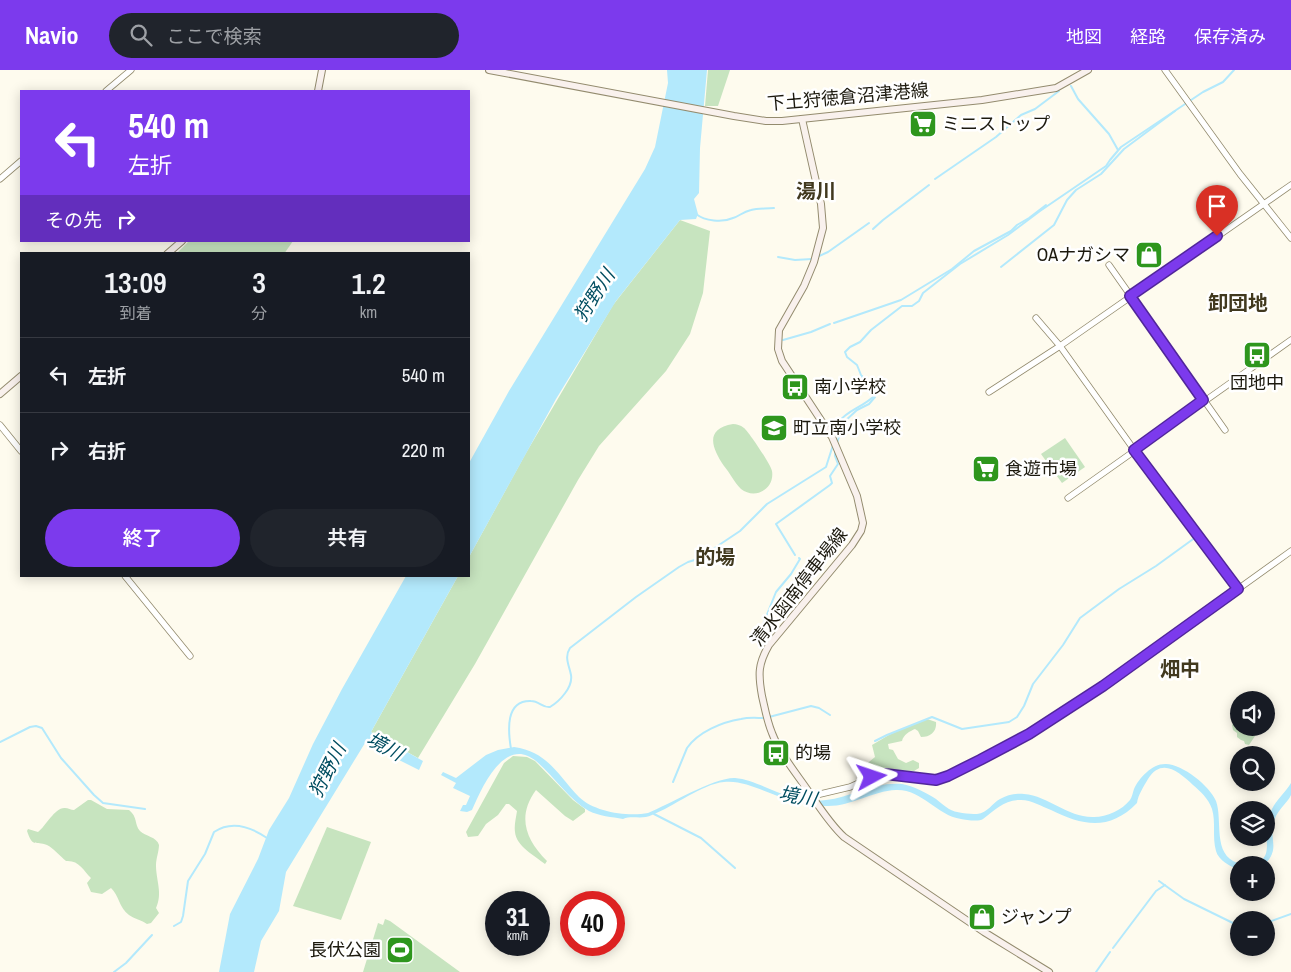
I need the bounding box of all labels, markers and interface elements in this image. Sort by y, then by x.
search box [109,13,459,58]
text: Navio [25,19,79,51]
icon: search [127,21,155,49]
text: ここで検索 [167,23,262,49]
text: 地図 [1066,24,1102,49]
text: 経路 [1130,24,1166,49]
text: 保存済み [1194,24,1266,49]
street label: 下土狩徳倉沼津港線 [766,77,930,116]
text: 540 m [128,102,209,149]
supermarket icon: ミニストップ [908,109,938,139]
icon: left [45,110,110,175]
place label: ミニストップ [942,111,1050,136]
text: 左折 [128,150,172,180]
district label: 湯川 [796,177,836,204]
pin [1196,185,1238,236]
icon: arrive [1203,192,1231,220]
icon: right [112,205,140,233]
text: その先 [45,207,102,233]
shop icon: OAナガシマ [1134,240,1164,270]
place label: OAナガシマ [1037,242,1130,267]
text: 13:09 [104,262,167,302]
text: 3 [252,262,266,302]
water label: 狩野川 [568,262,622,326]
text: 1.2 [351,263,386,303]
district label: 卸団地 [1208,289,1268,316]
text: km [360,301,377,323]
text: 到着 [120,302,152,324]
text: 分 [251,302,267,324]
bus stop icon: 団地中 [1242,340,1272,370]
icon: left [45,361,73,389]
text: 540 m [402,362,445,388]
text: 左折 [88,363,126,389]
place label: 団地中 [1230,370,1284,395]
bus stop icon: 南小学校 [780,372,810,402]
place label: 南小学校 [814,374,886,399]
school or university icon: 町立南小学校 [759,413,789,443]
place label: 町立南小学校 [793,415,901,440]
icon: right [45,436,73,464]
text: 220 m [402,437,445,463]
text: 右折 [88,438,126,464]
supermarket icon: 食遊市場 [971,454,1001,484]
place label: 食遊市場 [1005,456,1077,481]
button: 終了 [45,509,240,567]
button: 共有 [250,509,445,567]
street label: 清水函南停車場線 [744,522,853,651]
district label: 的場 [695,543,735,570]
district label: 畑中 [1160,655,1200,682]
map controls [1230,691,1275,956]
button: sound [1230,691,1275,736]
water label: 境川 [362,726,410,767]
water label: 狩野川 [302,737,352,801]
bus stop icon: 的場 [761,738,791,768]
place label: 的場 [795,740,831,765]
button: search [1230,746,1275,791]
position arrow [845,750,897,802]
water label: 境川 [777,780,821,812]
button: layers [1230,801,1275,846]
button: + [1230,856,1275,901]
speed limit sign: 40 [560,891,625,956]
text: 31 [506,900,529,934]
shop icon: ジャンプ [967,902,997,932]
place label: ジャンプ [1001,904,1072,929]
button: − [1230,911,1275,956]
text: km/h [507,928,528,944]
sports icon: 長伏公園 [385,935,415,965]
place label: 長伏公園 [309,937,381,962]

